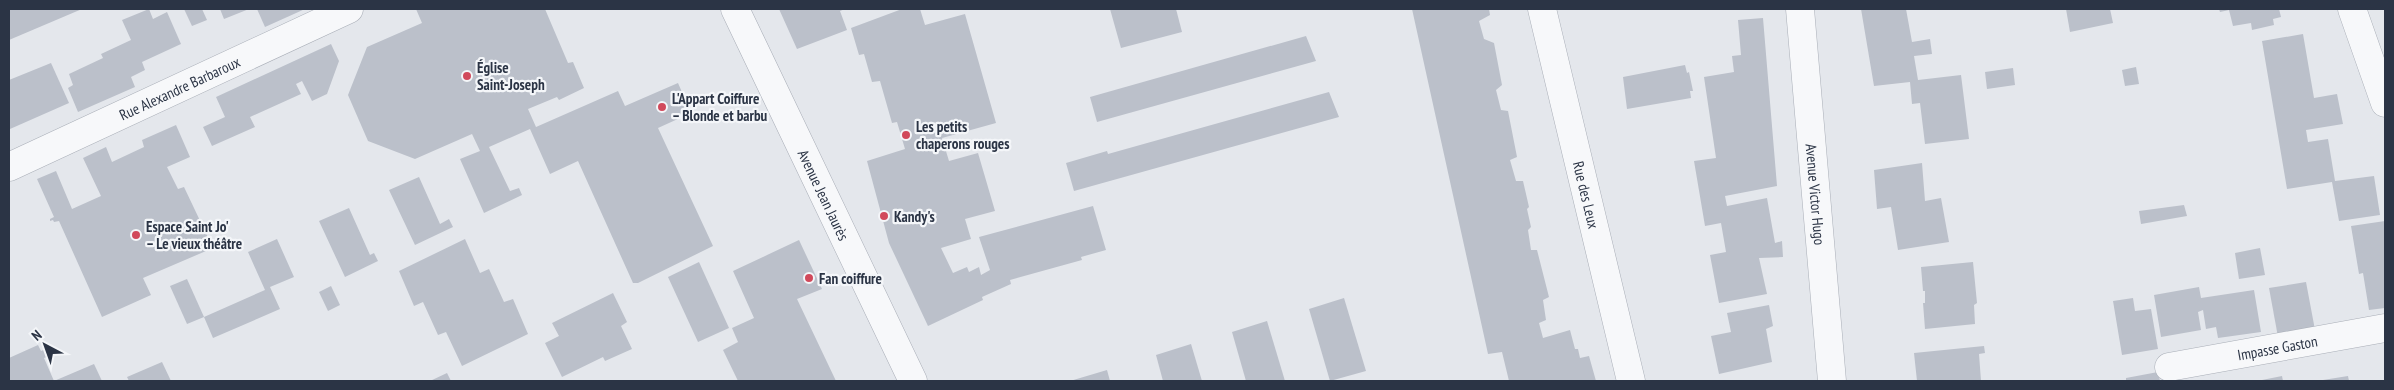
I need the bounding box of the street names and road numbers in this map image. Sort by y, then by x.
street label: Rue Alexandre Barbaroux [116,52,243,124]
street label: Avenue Victor Hugo [1802,143,1830,246]
street label: Avenue Jean Jaurès [794,146,854,243]
street label: Rue des Leux [1569,159,1604,230]
street label: Impasse Gaston [2236,331,2319,364]

